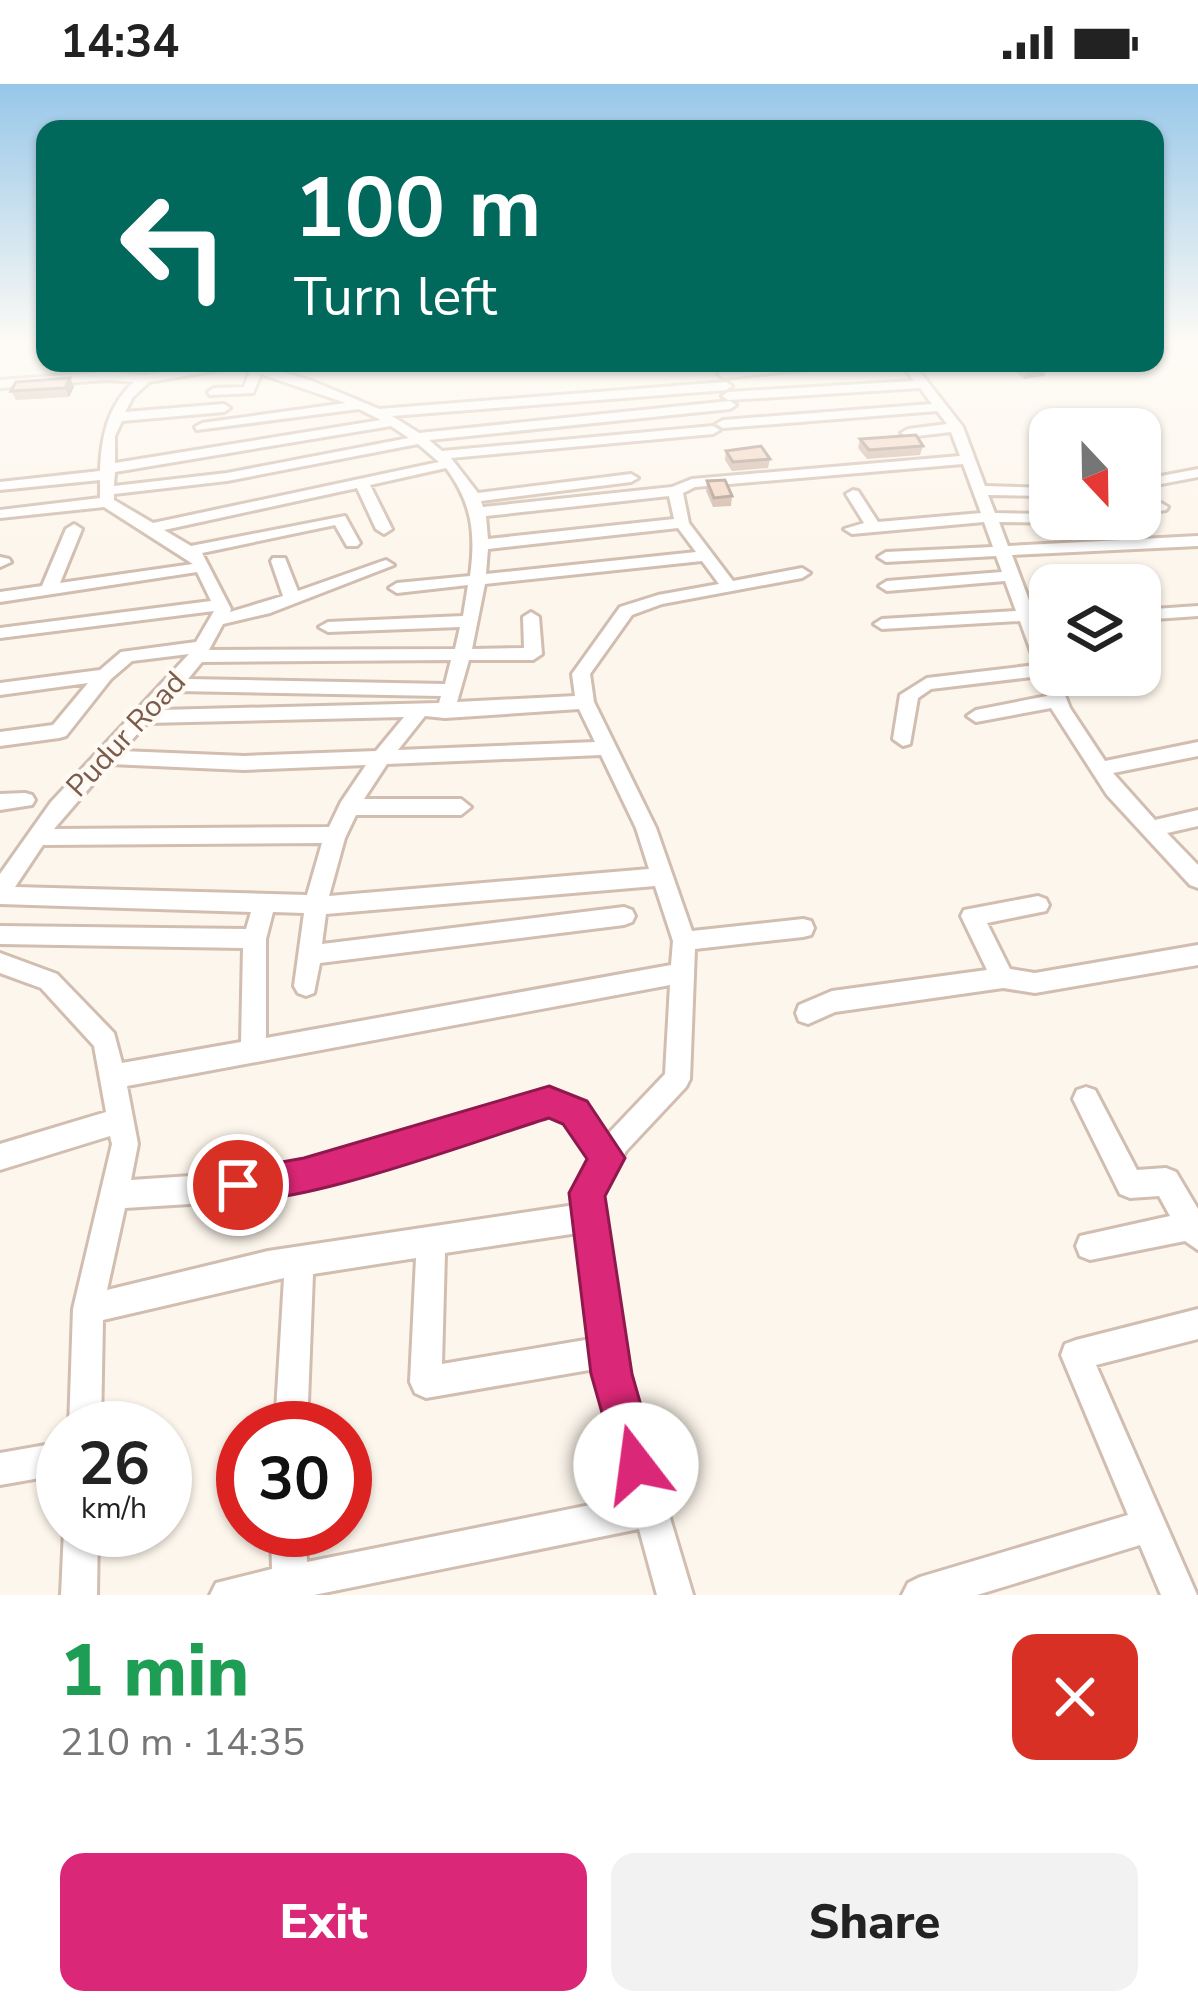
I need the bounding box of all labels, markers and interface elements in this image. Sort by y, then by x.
text: 14:34 [60,12,179,73]
text: 100 m [294,151,542,266]
icon: left [96,168,252,324]
text: Turn left [294,260,497,334]
north arrow [1029,408,1161,540]
map controls [1029,408,1161,696]
button: layers [1029,564,1161,696]
street label: Pudur Road [57,663,195,806]
pin [187,1134,289,1236]
icon: arrive [205,1152,271,1218]
speed limit sign: 30 [216,1401,372,1557]
position arrow [573,1402,699,1528]
text: 26 [78,1423,150,1505]
text: km/h [81,1488,147,1529]
text: 1 min [60,1622,249,1720]
button: close [1012,1634,1138,1760]
text: 210 m · 14:35 [60,1716,305,1769]
button: Exit [60,1853,587,1991]
button: Share [611,1853,1138,1991]

